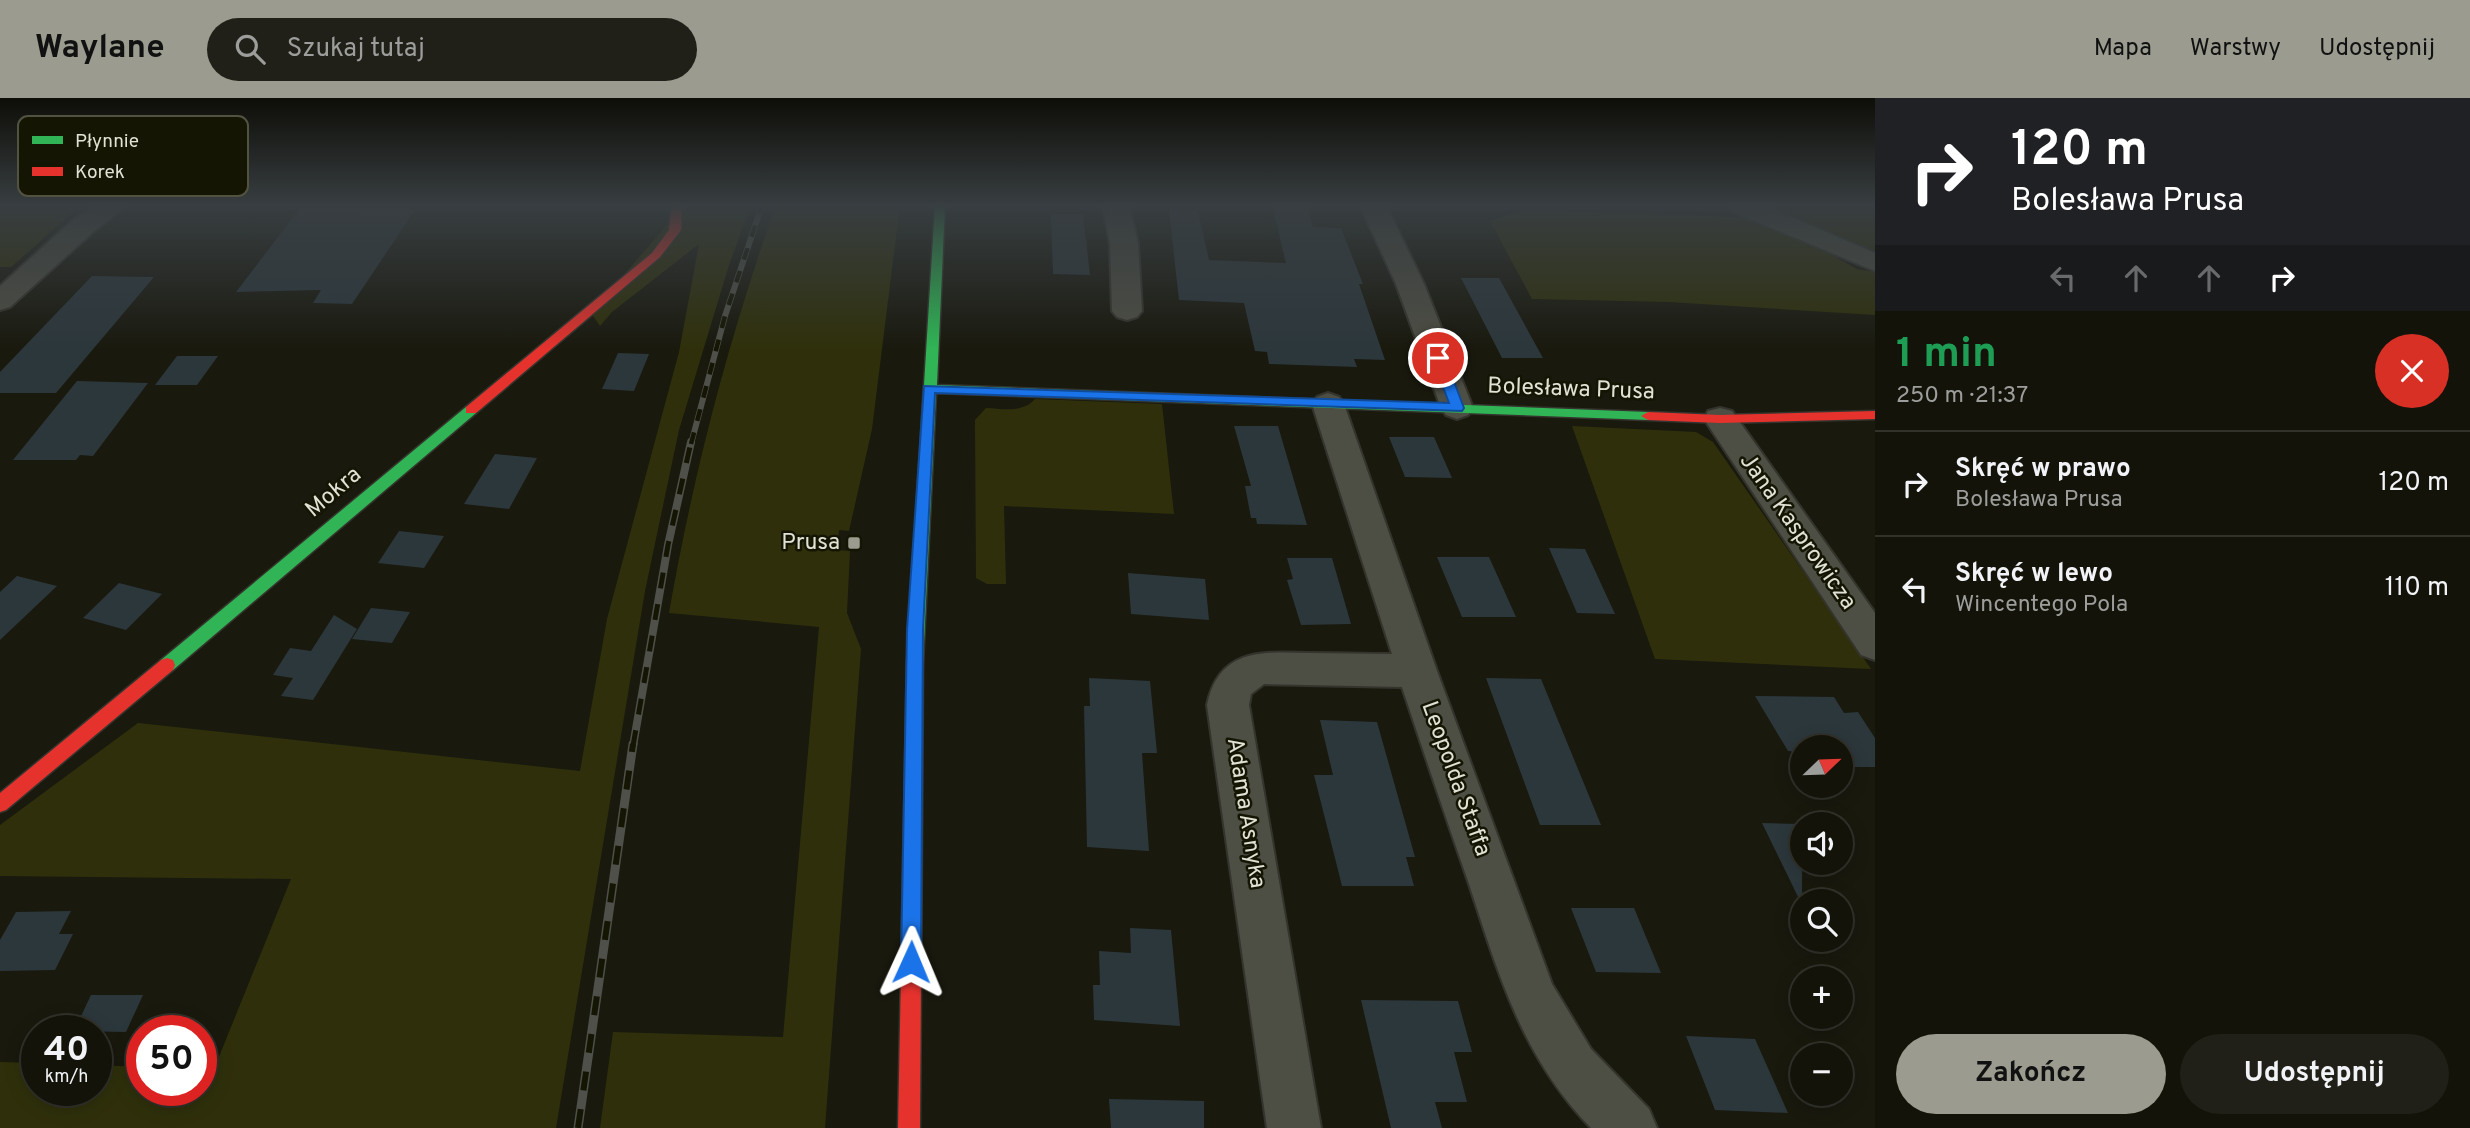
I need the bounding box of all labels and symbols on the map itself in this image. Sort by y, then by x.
legend [18,116,248,196]
text: Płynnie [75,130,139,154]
text: Korek [75,161,125,185]
pin [1408,328,1468,388]
street label: Bolesława Prusa [1487,373,1655,407]
street label: Jana Kasprowicza [1732,448,1862,616]
street label: Mokra [300,461,368,525]
place label: Prusa [781,529,840,558]
marker: Prusa [846,535,862,551]
street label: Leopolda Staffa [1414,698,1496,860]
north arrow [1790,735,1853,798]
street label: Adama Asnyka [1219,736,1271,890]
position arrow [874,925,948,999]
speed limit sign: 50 [126,1015,217,1106]

